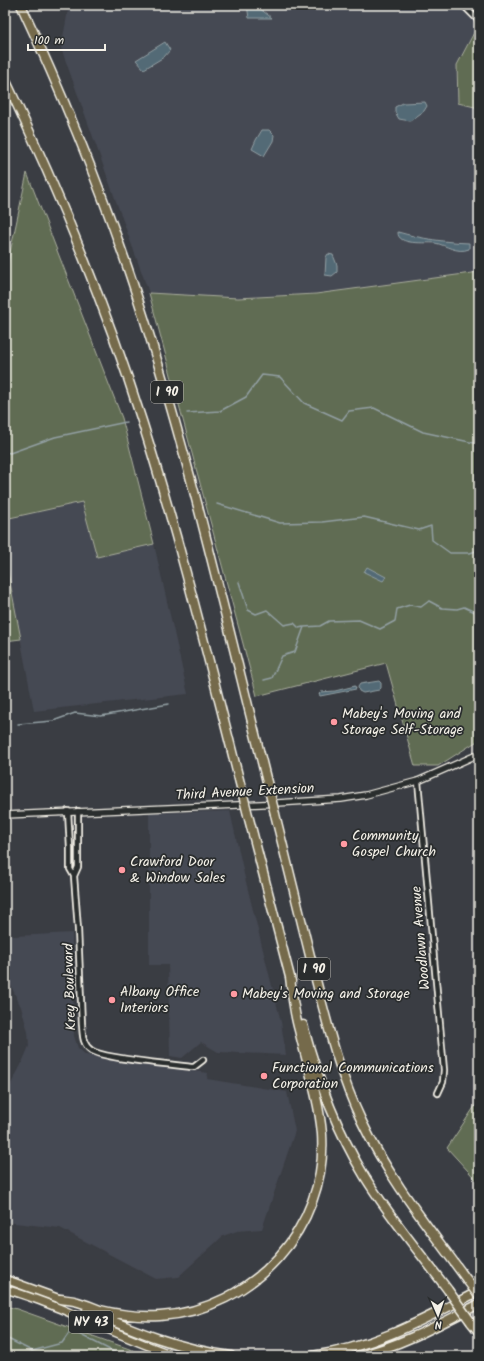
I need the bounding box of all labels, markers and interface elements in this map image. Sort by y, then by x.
scale bar [28,26,105,52]
text: 100 m [34,31,65,50]
road number: I 90 [151,381,183,403]
place label: Mabey's Moving and Storage Self-Storage [342,703,464,741]
marker: Mabey's Moving and Storage Self-Storage [329,717,339,727]
street label: Third Avenue Extension [175,777,315,807]
place label: Community Gospel Church [352,825,436,863]
marker: Community Gospel Church [339,839,349,849]
place label: Crawford Door & Window Sales [130,851,225,889]
marker: Crawford Door & Window Sales [117,865,127,875]
street label: Woodlawn Avenue [405,884,437,991]
street label: Krey Boulevard [57,942,83,1031]
road number: I 90 [298,958,330,980]
place label: Albany Office Interiors [120,981,200,1019]
place label: Mabey's Moving and Storage [242,983,410,1005]
marker: Mabey's Moving and Storage [229,989,239,999]
marker: Albany Office Interiors [107,995,117,1005]
place label: Functional Communications Corporation [272,1057,434,1095]
marker: Functional Communications Corporation [259,1071,269,1081]
north arrow [418,1295,458,1335]
road number: NY 43 [69,1311,113,1333]
text: N [434,1315,442,1333]

